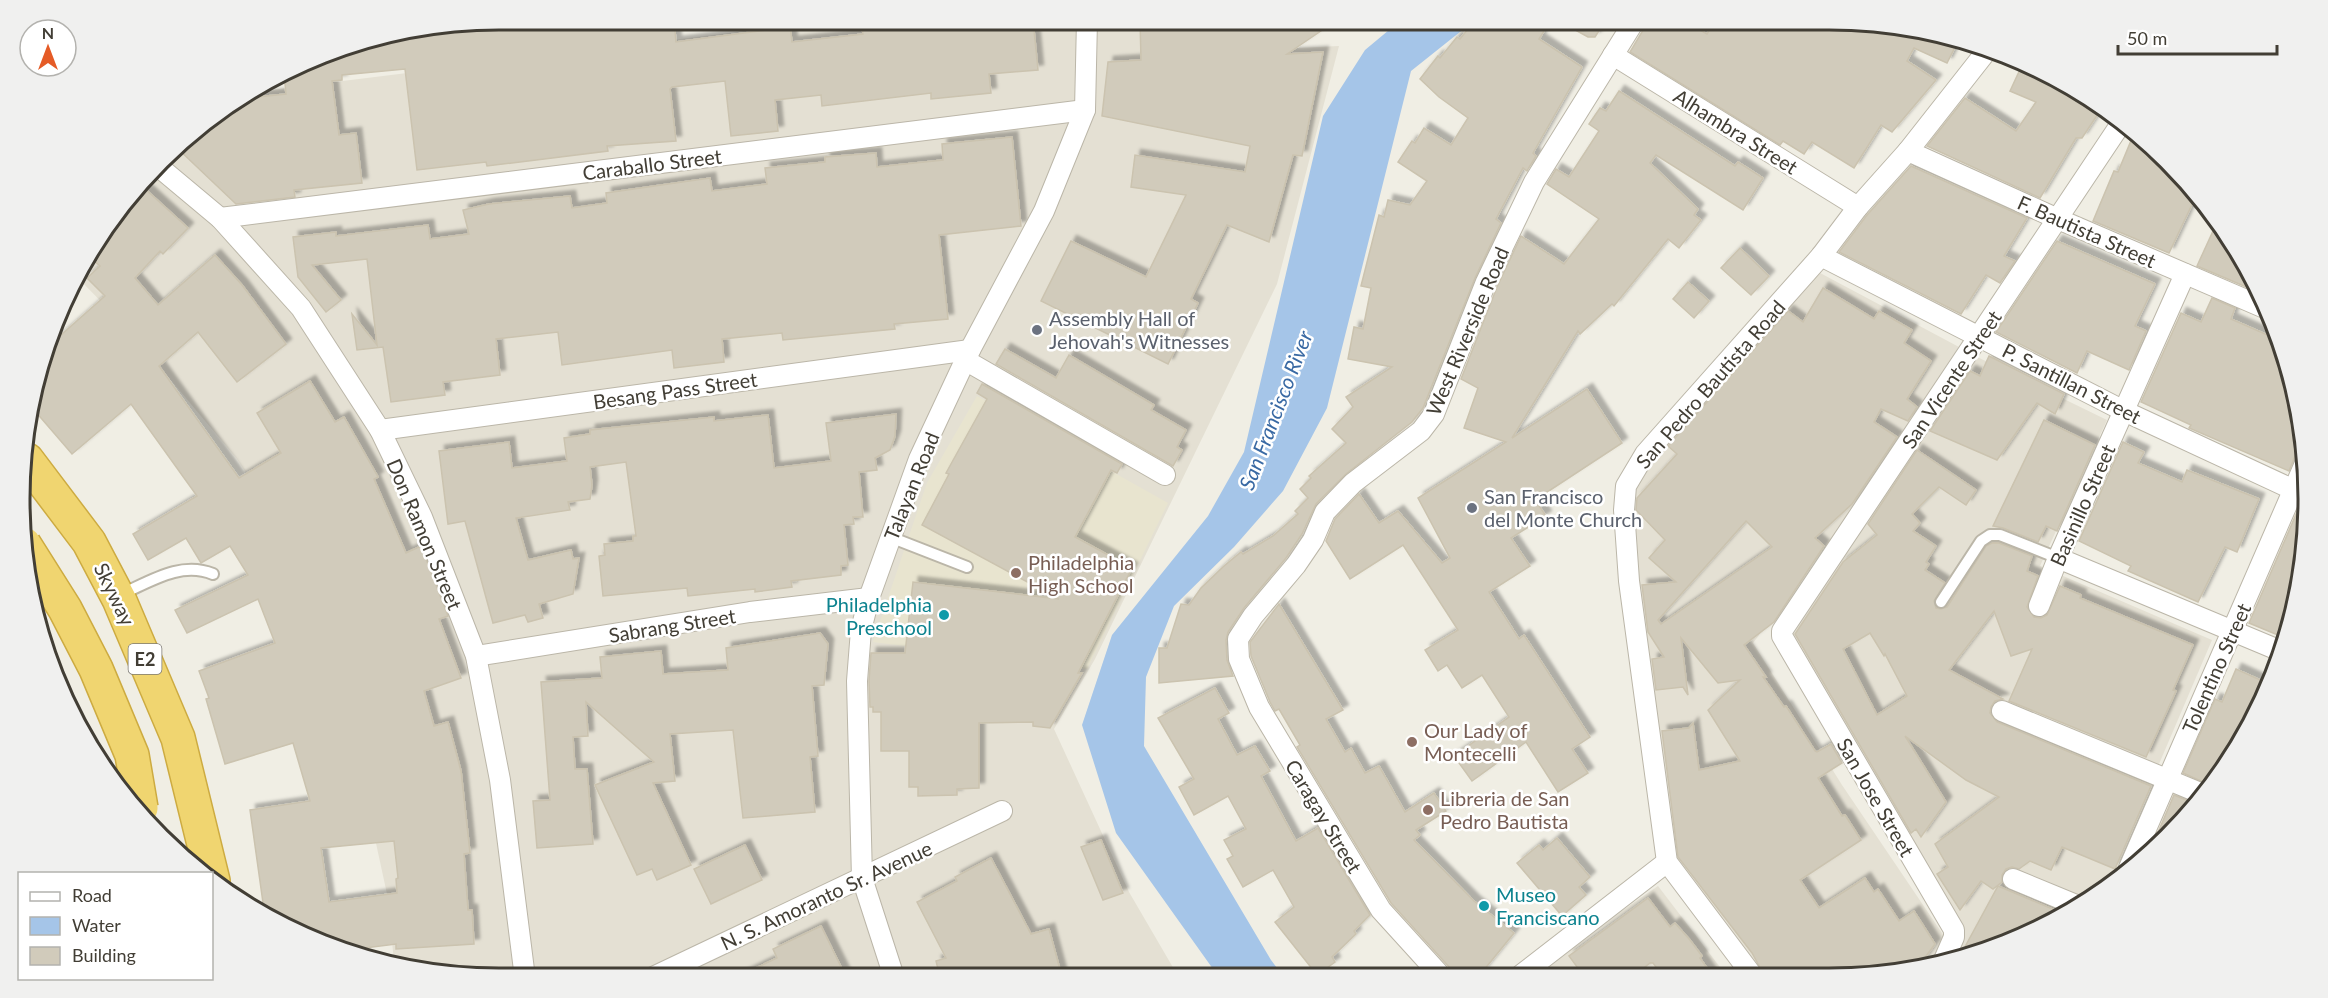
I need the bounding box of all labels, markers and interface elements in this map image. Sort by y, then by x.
north arrow [18,18,78,78]
scale bar [2118,18,2277,56]
text: N [42,23,54,42]
text: 50 m [2127,27,2167,49]
street label: Alhambra Street [1670,83,1802,179]
street label: Caraballo Street [581,144,723,184]
street label: F. Bautista Street [2014,190,2160,272]
street label: West Riverside Road [1421,243,1513,419]
street label: San Pedro Bautista Road [1630,295,1790,473]
place label: Assembly Hall of Jehovah's Witnesses [1049,306,1229,353]
street label: San Vicente Street [1896,306,2006,452]
marker: Assembly Hall of Jehovah's Witnesses [1030,323,1044,337]
water label: San Francisco River [1233,326,1317,493]
street label: P. Santillan Street [1999,338,2145,428]
street label: Besang Pass Street [591,367,759,413]
street label: Talayan Road [878,428,944,544]
street label: Basinillo Street [2044,440,2120,570]
street label: Don Ramon Street [382,455,468,613]
place label: San Francisco del Monte Church [1484,484,1642,531]
marker: San Francisco del Monte Church [1465,501,1479,515]
place label: Philadelphia High School [1028,550,1134,597]
street label: Skyway [90,559,141,630]
marker: Philadelphia High School [1009,566,1023,580]
place label: Philadelphia Preschool [826,592,932,639]
street label: Tolentino Street [2177,599,2255,737]
street label: Sabrang Street [607,603,737,647]
marker: Philadelphia Preschool [937,608,951,622]
road number: E2 [128,644,162,674]
place label: Our Lady of Montecelli [1424,718,1527,765]
street label: San Jose Street [1832,734,1920,860]
marker: Our Lady of Montecelli [1405,735,1419,749]
street label: Caragay Street [1281,755,1367,877]
place label: Libreria de San Pedro Bautista [1440,786,1570,833]
marker: Libreria de San Pedro Bautista [1421,803,1435,817]
street label: N. S. Amoranto Sr. Avenue [716,835,936,955]
legend [18,872,213,980]
place label: Museo Franciscano [1496,882,1600,929]
text: Road [72,884,112,906]
marker: Museo Franciscano [1477,899,1491,913]
text: Water [72,914,121,936]
text: Building [72,944,136,966]

